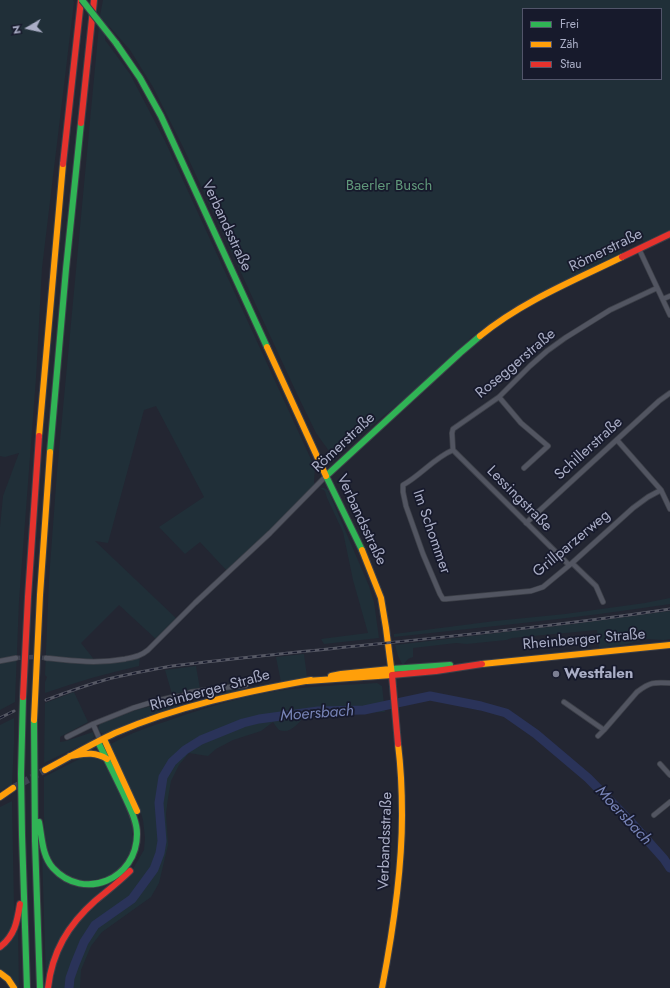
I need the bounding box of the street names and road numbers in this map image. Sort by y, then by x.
street label: Verbandsstraße [197,178,255,274]
street label: Römerstraße [566,226,646,276]
street label: Roseggerstraße [472,325,560,403]
street label: Römerstraße [309,409,379,477]
street label: Schillerstraße [551,414,627,484]
street label: Lessingstraße [483,463,555,535]
street label: Verbandsstraße [332,472,390,568]
street label: Im Schommer [408,488,454,576]
street label: Grillparzerweg [530,507,614,581]
street label: Rheinberger Straße [522,626,646,654]
street label: Rheinberger Straße [148,666,272,716]
street label: Verbandsstraße [375,792,397,890]

